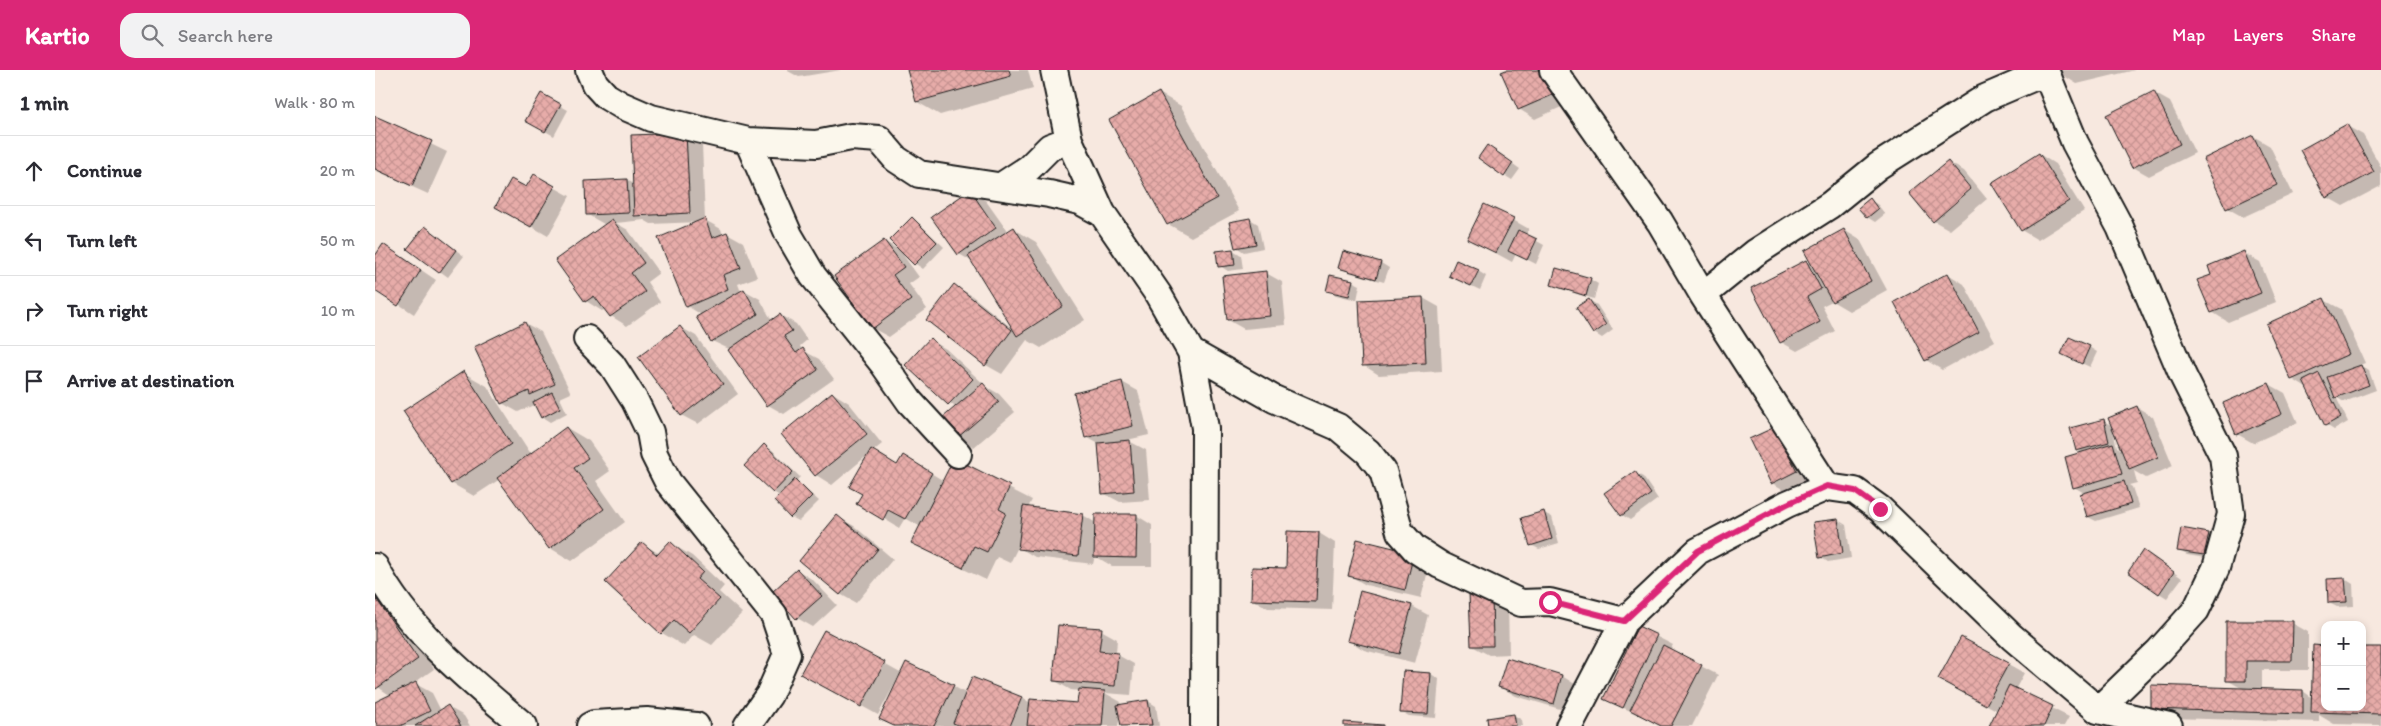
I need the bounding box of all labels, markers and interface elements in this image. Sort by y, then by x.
search box [120,13,470,58]
text: Kartio [25,21,90,50]
icon: search [138,21,166,49]
text: Search here [178,24,273,47]
text: Map [2172,24,2205,46]
text: Layers [2233,24,2283,46]
text: Share [2311,24,2356,46]
text: 1 min [20,90,69,115]
text: Walk · 80 m [274,93,355,112]
icon: ahead [20,157,48,185]
text: Continue [67,159,142,182]
text: 20 m [320,161,355,180]
icon: left [20,227,48,255]
text: Turn left [67,229,137,252]
text: 50 m [320,231,355,250]
icon: right [20,297,48,325]
text: Turn right [67,299,148,322]
text: 10 m [321,301,355,320]
icon: arrive [20,367,48,395]
text: Arrive at destination [67,369,234,392]
route end [1869,498,1892,521]
route start [1539,591,1562,614]
map controls [2321,621,2366,711]
button: + [2321,621,2366,666]
button: − [2321,666,2366,711]

